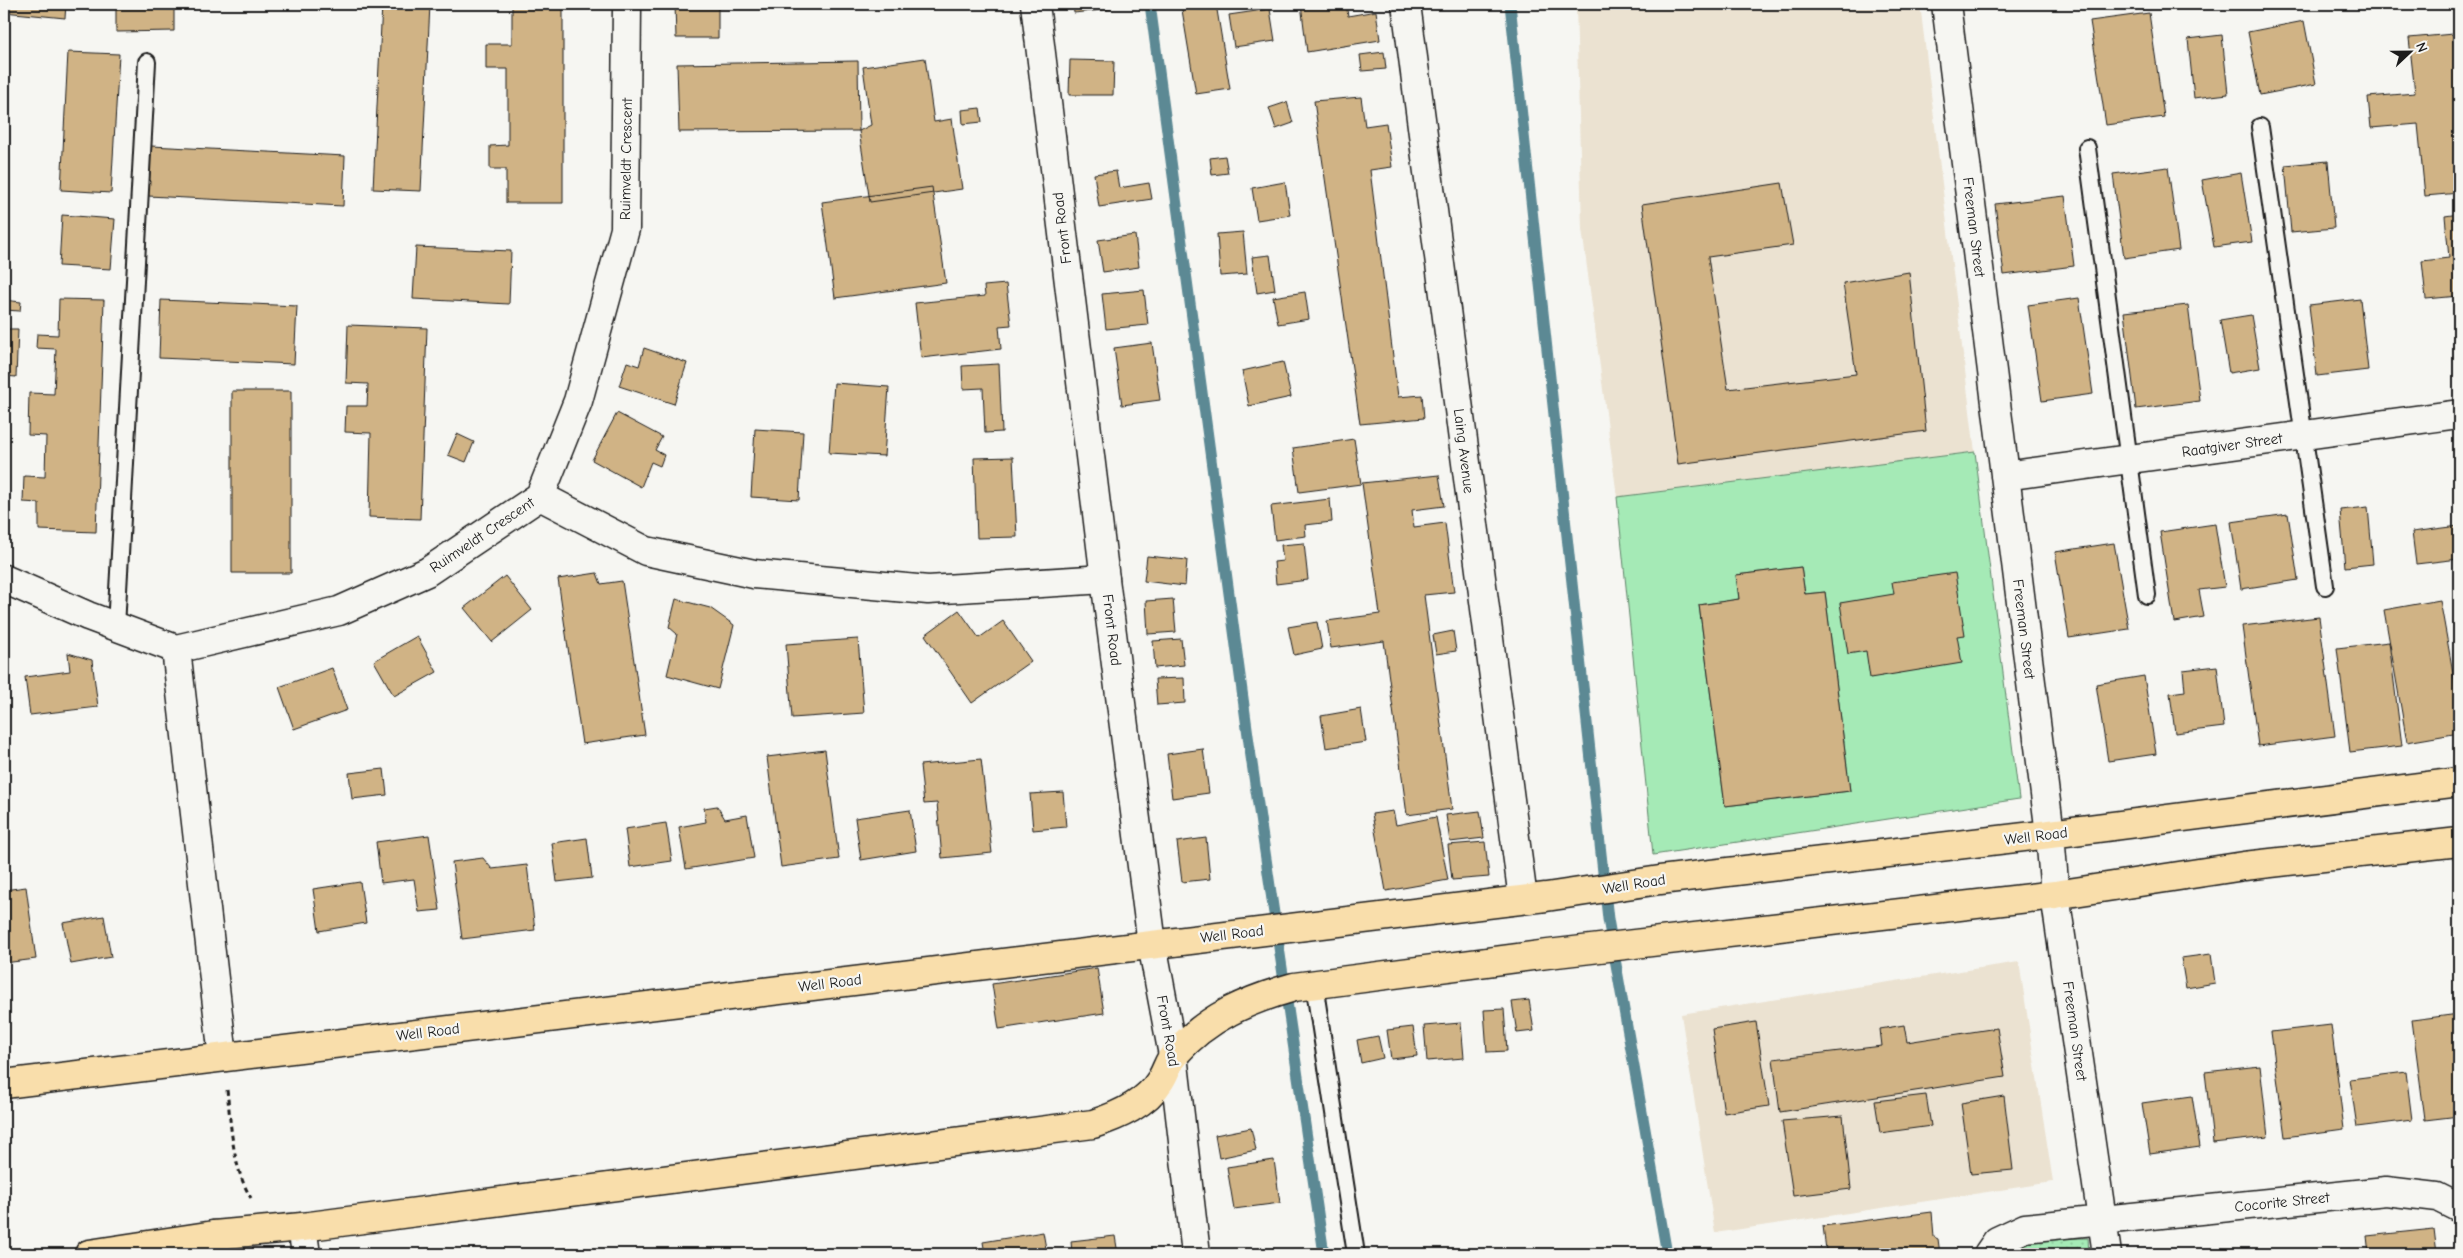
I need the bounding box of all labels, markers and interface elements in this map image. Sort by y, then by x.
north arrow [2386,28,2436,78]
text: N [2412,40,2431,55]
street label: Ruimveldt Crescent [616,97,636,220]
street label: Freeman Street [1959,176,1989,279]
street label: Front Road [1049,191,1075,265]
street label: Laing Avenue [1450,408,1478,495]
street label: Raatgiver Street [2181,429,2284,461]
street label: Ruimveldt Crescent [426,493,538,577]
street label: Freeman Street [2009,578,2039,681]
street label: Front Road [1099,593,1125,667]
street label: Well Road [2003,823,2069,849]
street label: Well Road [1601,870,1667,898]
street label: Well Road [1199,921,1265,947]
street label: Well Road [797,970,863,996]
street label: Freeman Street [2059,980,2091,1083]
street label: Front Road [1153,994,1183,1068]
street label: Well Road [395,1019,461,1045]
street label: Cocorite Street [2234,1188,2331,1216]

